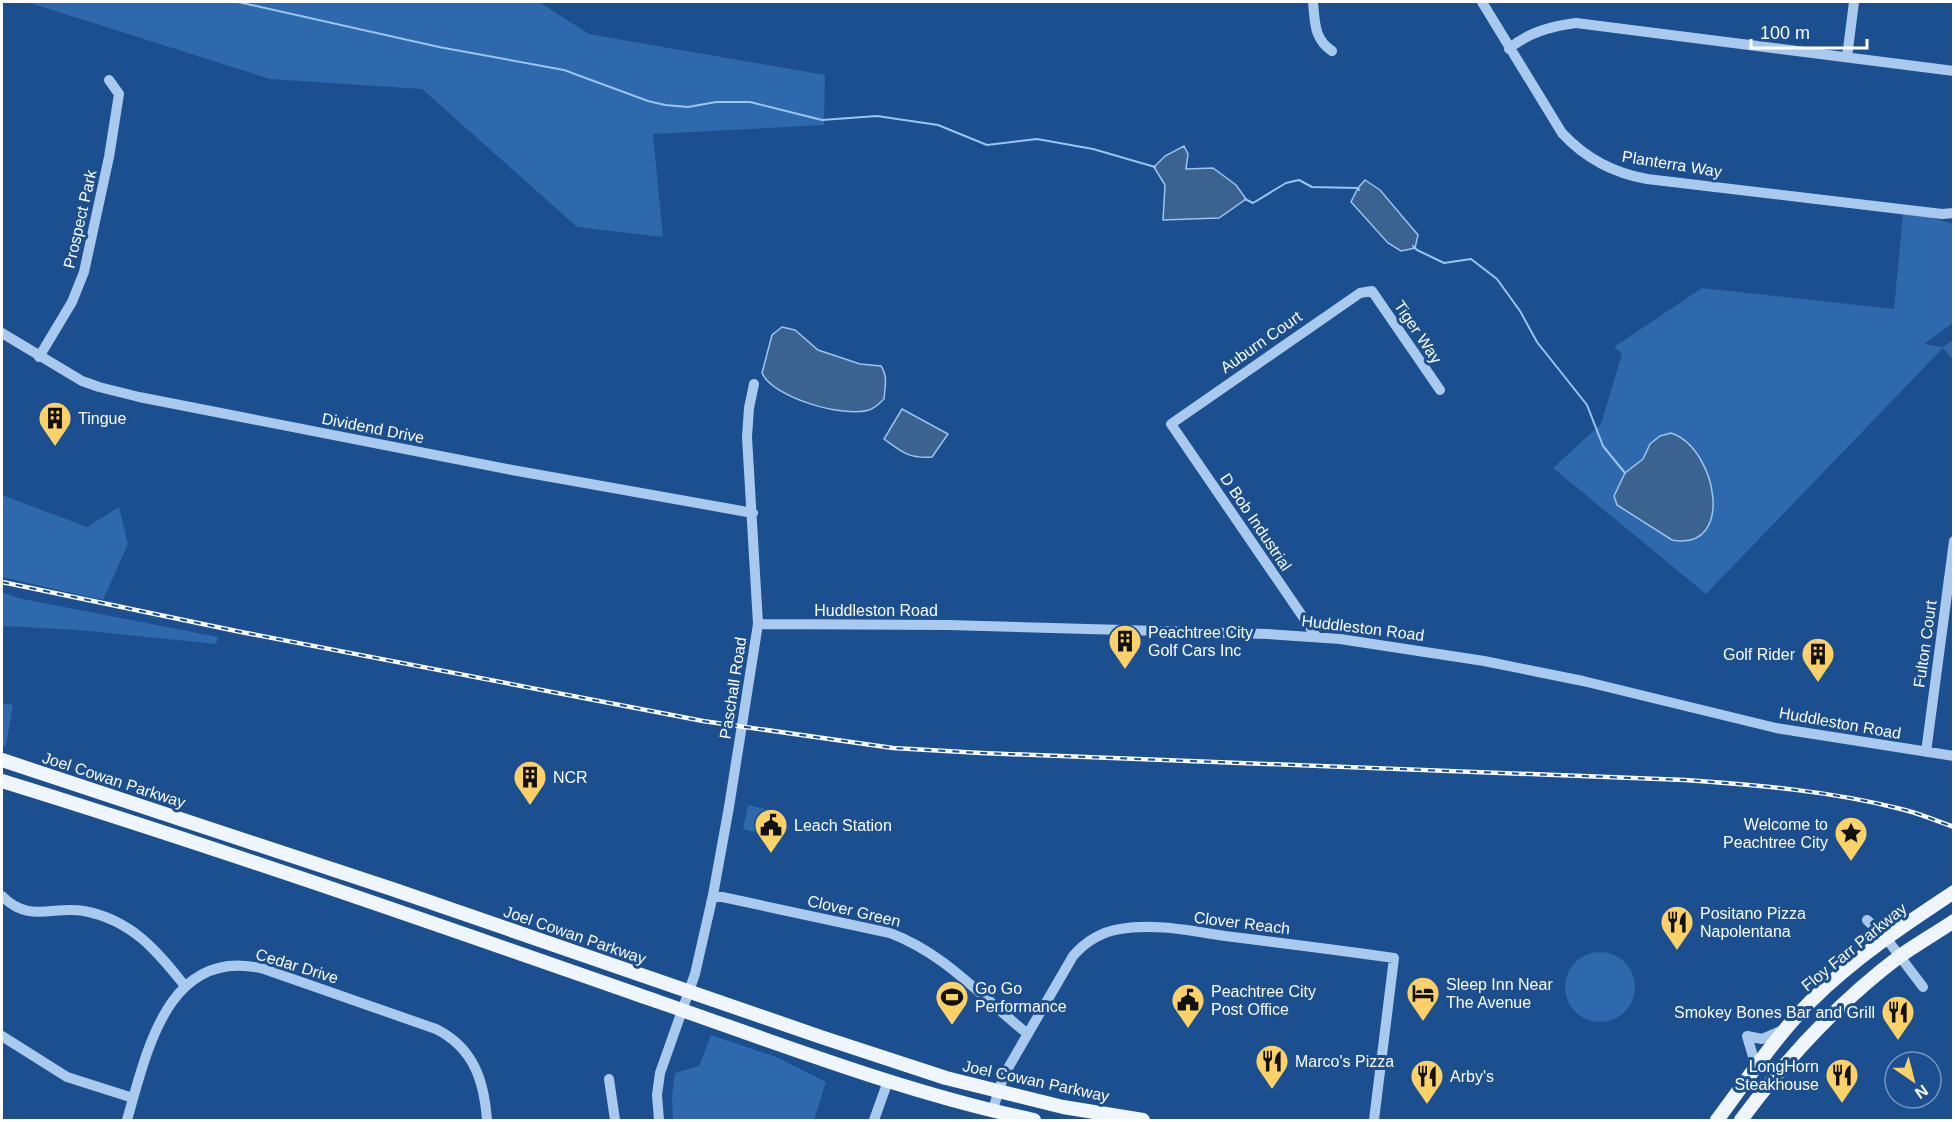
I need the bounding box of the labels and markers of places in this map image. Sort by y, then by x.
building icon: Tingue [37,400,73,447]
place label: Tingue [78,410,126,427]
building icon: Peachtree City Golf Cars Inc [1107,623,1143,670]
place label: Peachtree City Golf Cars Inc [1148,624,1253,659]
building icon: Golf Rider [1800,636,1836,683]
place label: Golf Rider [1723,646,1796,663]
building icon: NCR [512,759,548,806]
place label: NCR [553,769,588,786]
public building icon: Leach Station [753,807,789,854]
place icon: Welcome to Peachtree City [1833,815,1869,862]
place label: Welcome to Peachtree City [1723,816,1828,851]
place label: Leach Station [794,817,892,834]
restaurant icon: Positano Pizza Napolentana [1659,904,1695,951]
place label: Positano Pizza Napolentana [1700,905,1806,940]
hotel icon: Sleep Inn Near The Avenue [1405,975,1441,1022]
place label: Sleep Inn Near The Avenue [1446,976,1553,1011]
sports icon: Go Go Performance [934,979,970,1026]
place label: Go Go Performance [975,980,1067,1015]
public building icon: Peachtree City Post Office [1170,982,1206,1029]
place label: Peachtree City Post Office [1211,983,1316,1018]
restaurant icon: Smokey Bones Bar and Grill [1880,994,1916,1041]
place label: Smokey Bones Bar and Grill [1674,1004,1875,1021]
restaurant icon: Marco's Pizza [1254,1043,1290,1090]
place label: Marco's Pizza [1295,1053,1394,1070]
restaurant icon: LongHorn Steakhouse [1824,1057,1860,1104]
restaurant icon: Arby's [1409,1058,1445,1105]
place label: LongHorn Steakhouse [1734,1058,1819,1093]
place label: Arby's [1450,1068,1494,1085]

